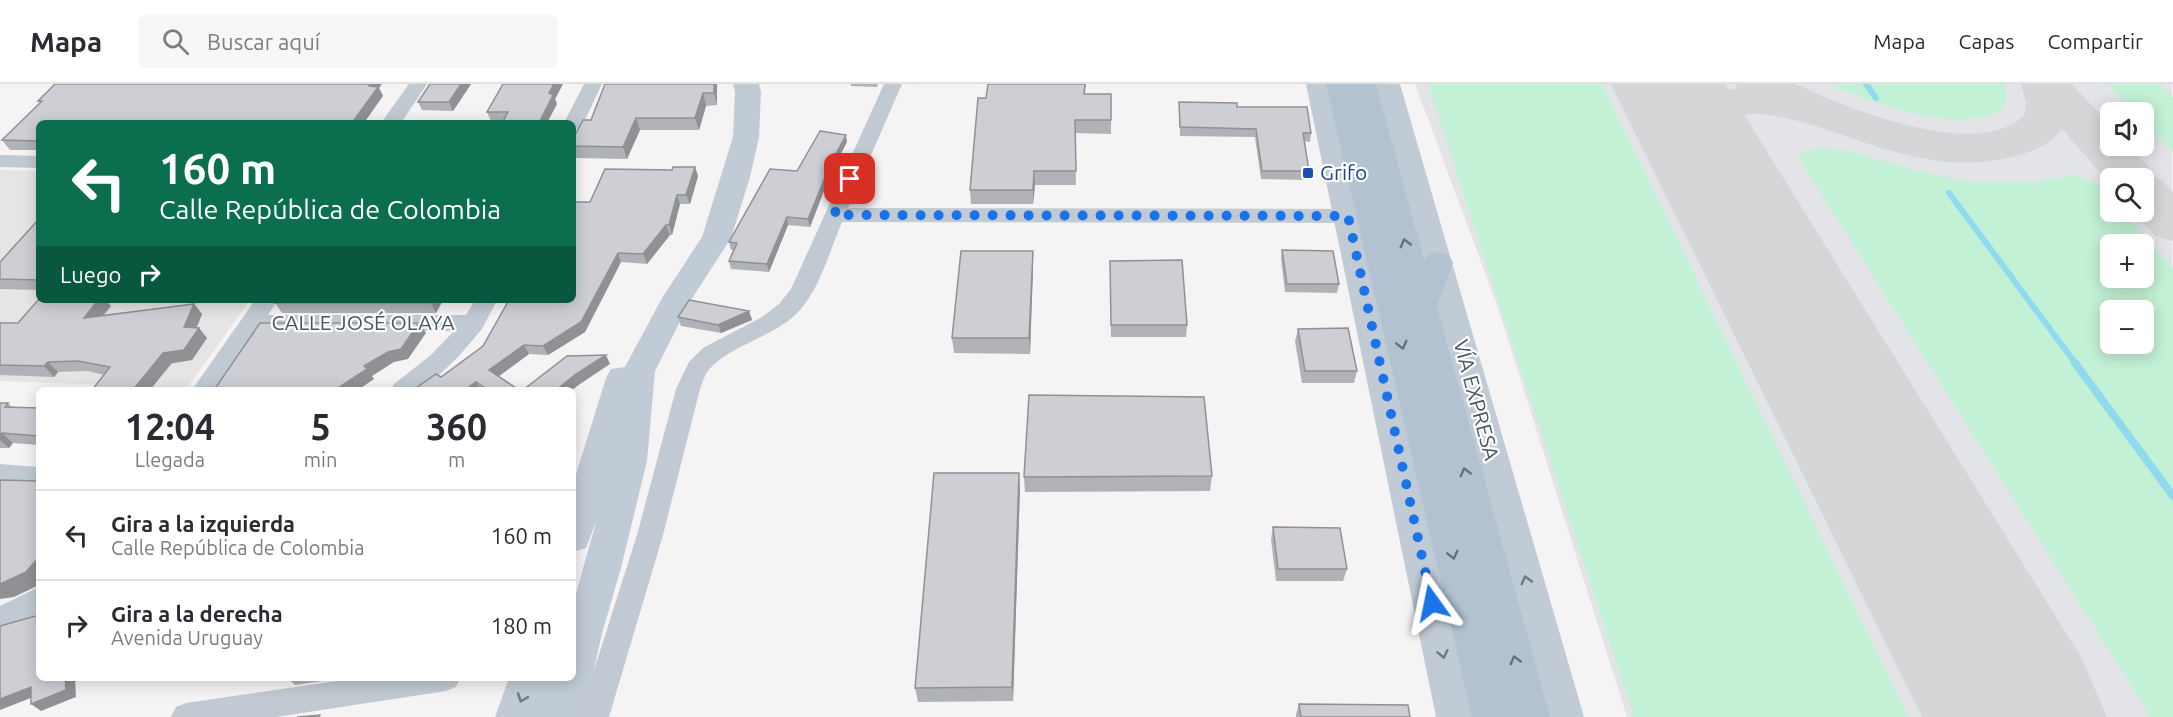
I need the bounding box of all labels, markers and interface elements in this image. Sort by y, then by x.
search box [138,14,558,68]
icon: search [159,25,192,58]
text: Mapa [30,26,102,57]
text: Buscar aquí [207,29,320,54]
text: Mapa [1873,29,1925,53]
text: Capas [1958,29,2014,53]
text: Compartir [2047,29,2143,53]
map controls [2100,102,2154,354]
button: sound [2100,102,2154,156]
icon: left [60,144,138,222]
text: 160 m [159,145,276,192]
pin [824,153,875,204]
place label: Grifo [1320,160,1367,184]
icon: arrive [833,162,866,195]
marker: Grifo [1301,166,1315,180]
button: search [2100,168,2154,222]
text: Calle República de Colombia [159,194,501,224]
button: + [2100,234,2154,288]
one-way arrow [1400,238,1412,249]
icon: right [133,258,166,291]
text: Luego [60,262,121,287]
button: − [2100,300,2154,354]
street label: CALLE JOSÉ OLAYA [271,310,455,334]
street label: VÍA EXPRESA [1449,337,1505,463]
one-way arrow [1395,340,1408,350]
text: 12:04 [125,406,215,447]
text: 5 [310,406,331,447]
text: 360 [426,406,487,447]
text: Llegada [135,448,205,471]
text: min [304,448,337,471]
text: m [448,448,465,471]
one-way arrow [1460,467,1473,477]
text: Gira a la izquierda [111,511,295,536]
icon: left [60,519,93,552]
text: 160 m [491,523,552,548]
text: Calle República de Colombia [111,536,364,559]
one-way arrow [1445,550,1458,560]
position arrow [1400,571,1464,635]
one-way arrow [1520,575,1533,585]
text: Gira a la derecha [111,601,283,626]
icon: right [60,609,93,642]
text: 180 m [491,613,552,638]
text: Avenida Uruguay [111,626,263,649]
one-way arrow [1435,649,1448,659]
one-way arrow [1510,656,1522,666]
one-way arrow [517,692,530,702]

